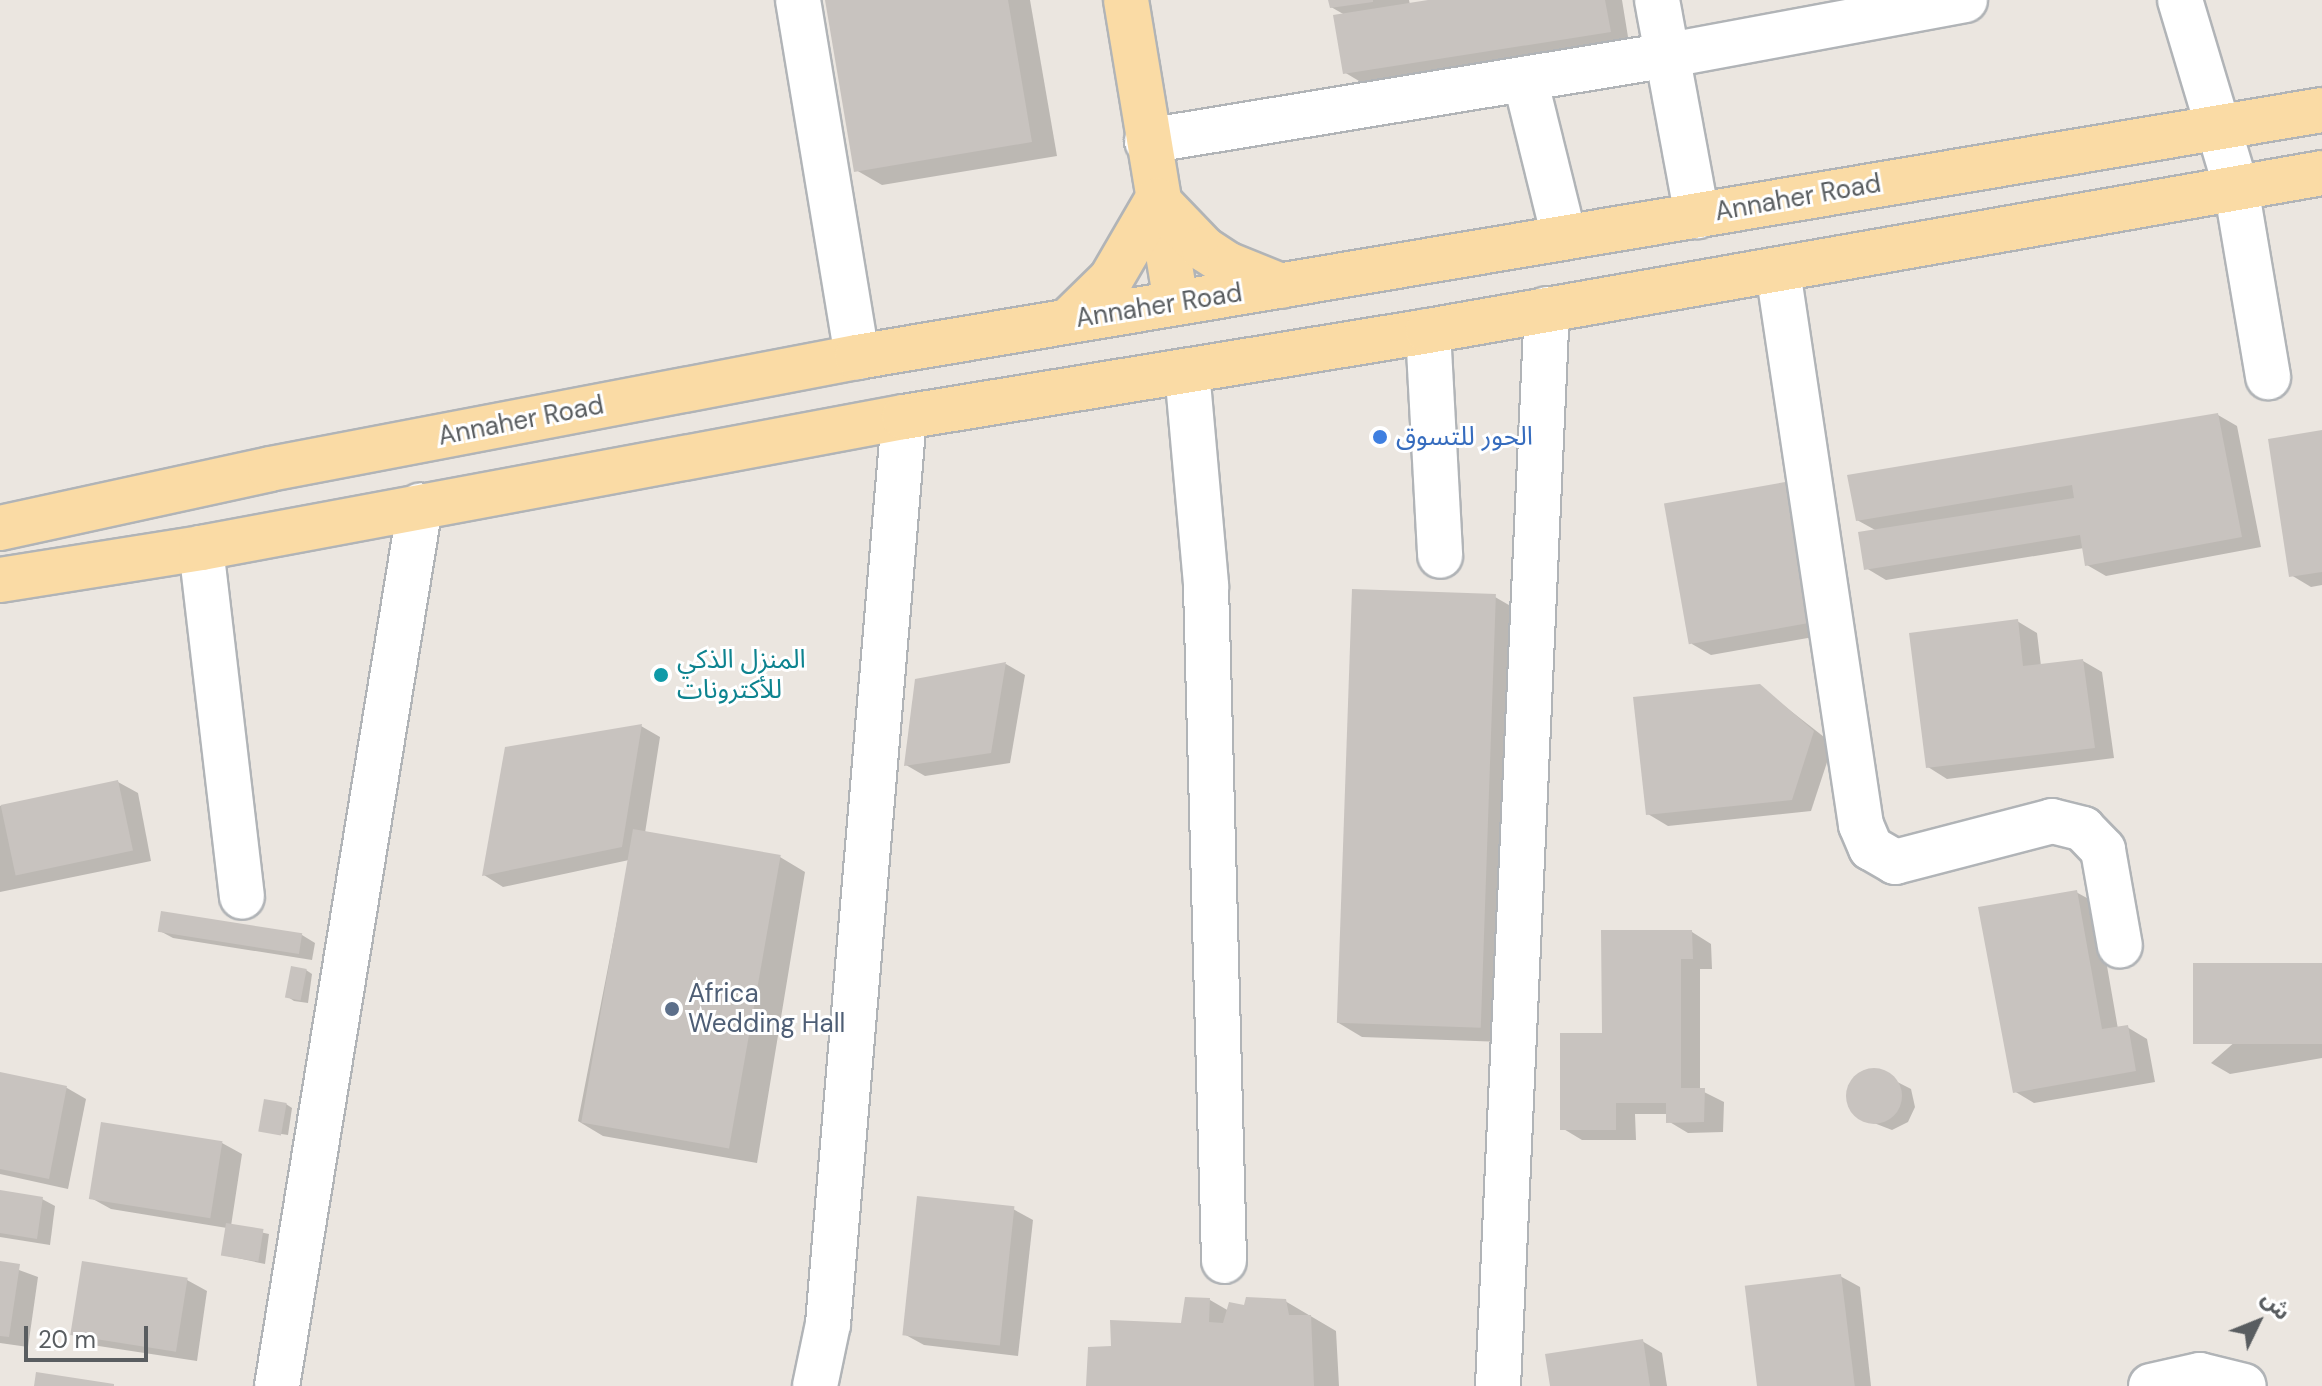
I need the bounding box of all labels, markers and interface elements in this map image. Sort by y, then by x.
street label: Annaher Road [1713,168,1883,228]
street label: Annaher Road [1074,277,1244,335]
street label: Annaher Road [436,390,606,452]
place label: الحور للتسوق [1396,421,1533,453]
marker: الحور للتسوق [1371,428,1389,446]
place label: المنزل الذكي للأكترونات [677,644,806,706]
marker: المنزل الذكي للأكترونات [652,666,670,684]
place label: Africa Wedding Hall [688,978,845,1040]
marker: Africa Wedding Hall [663,1000,681,1018]
north arrow [2218,1282,2298,1362]
text: ش [2255,1284,2297,1326]
scale bar [28,1310,152,1360]
text: 20 m [38,1324,96,1355]

